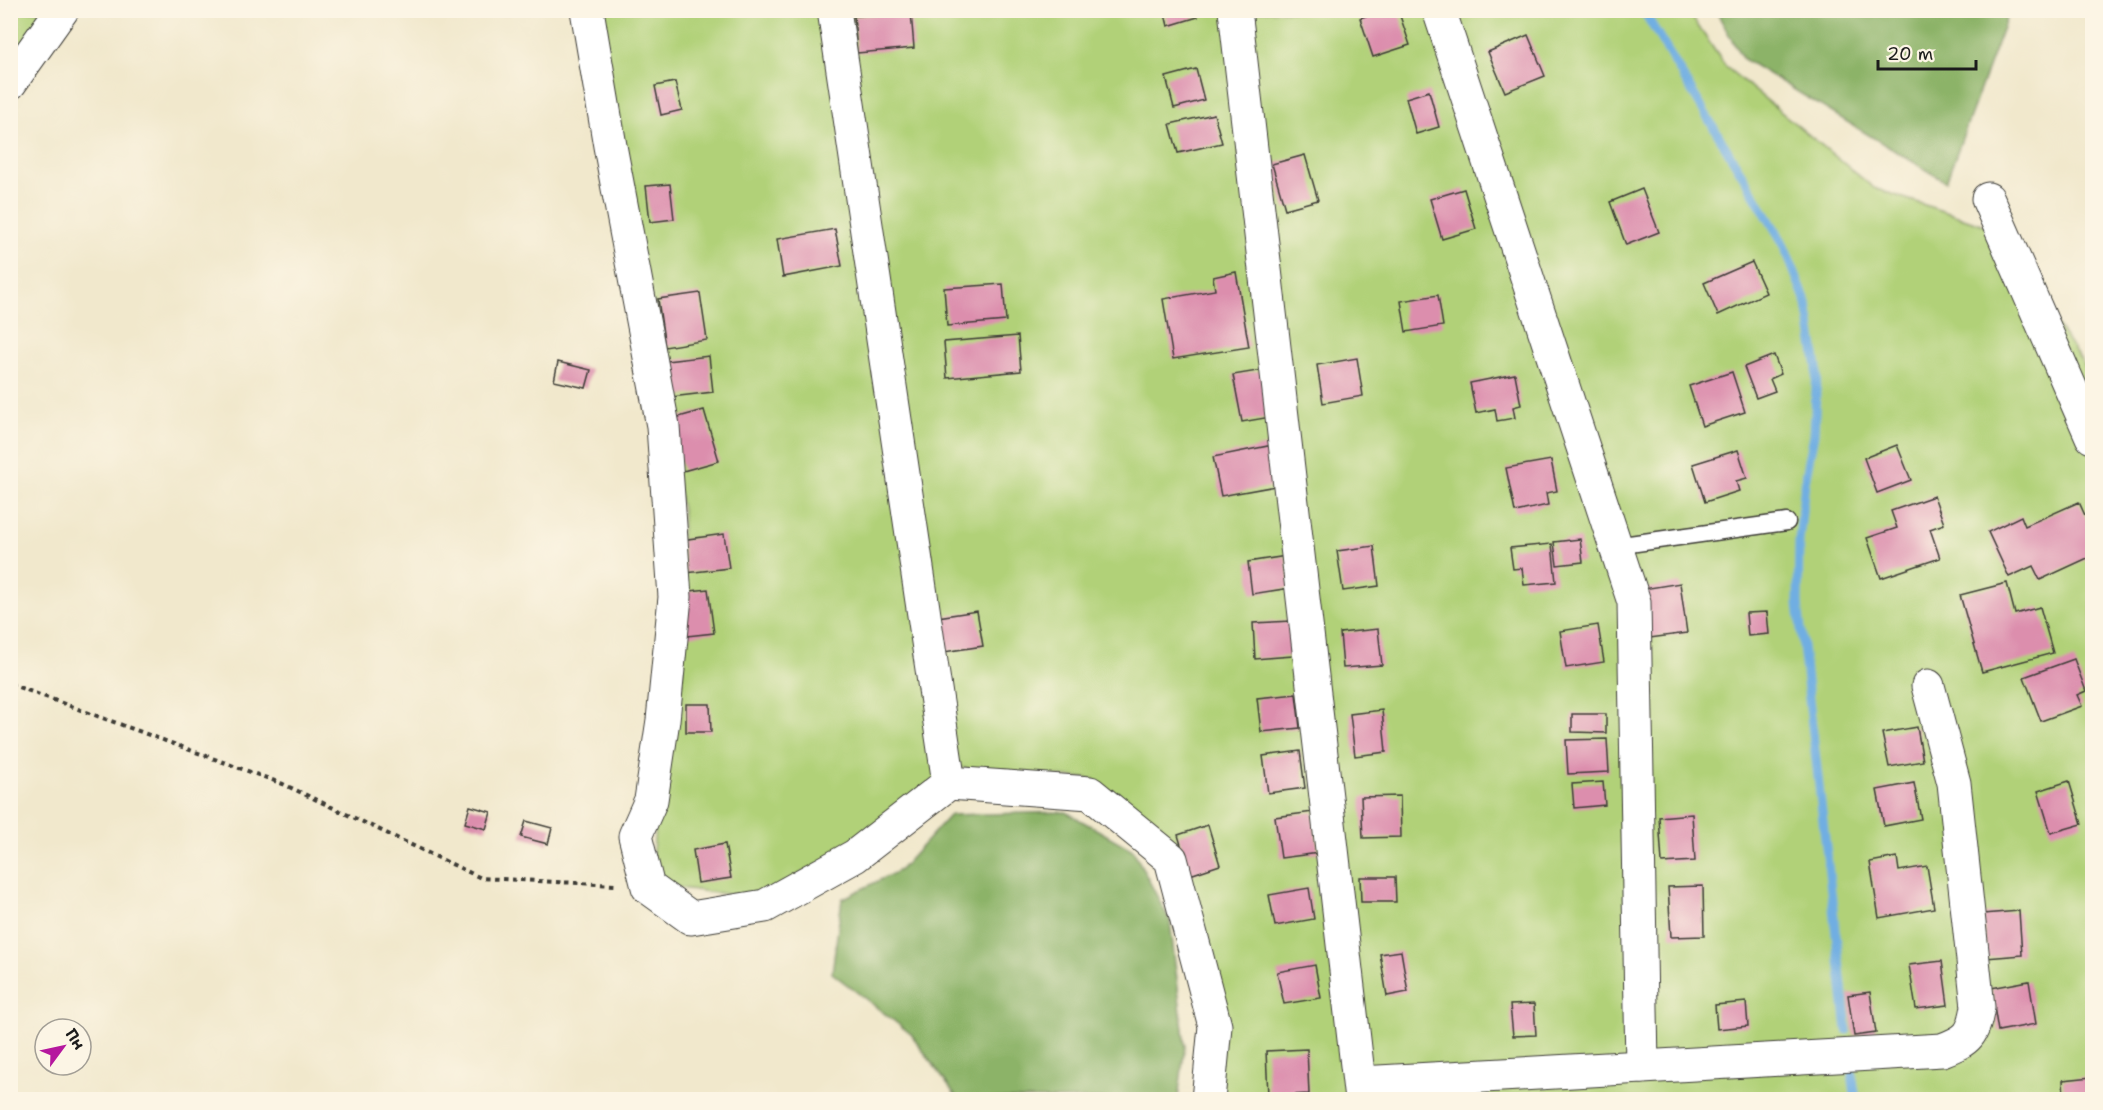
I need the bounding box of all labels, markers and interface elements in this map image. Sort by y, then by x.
scale bar [1878,33,1976,71]
text: 20 m [1887,42,1933,66]
north arrow [33,1017,93,1077]
text: Пн [61,1025,90,1054]

